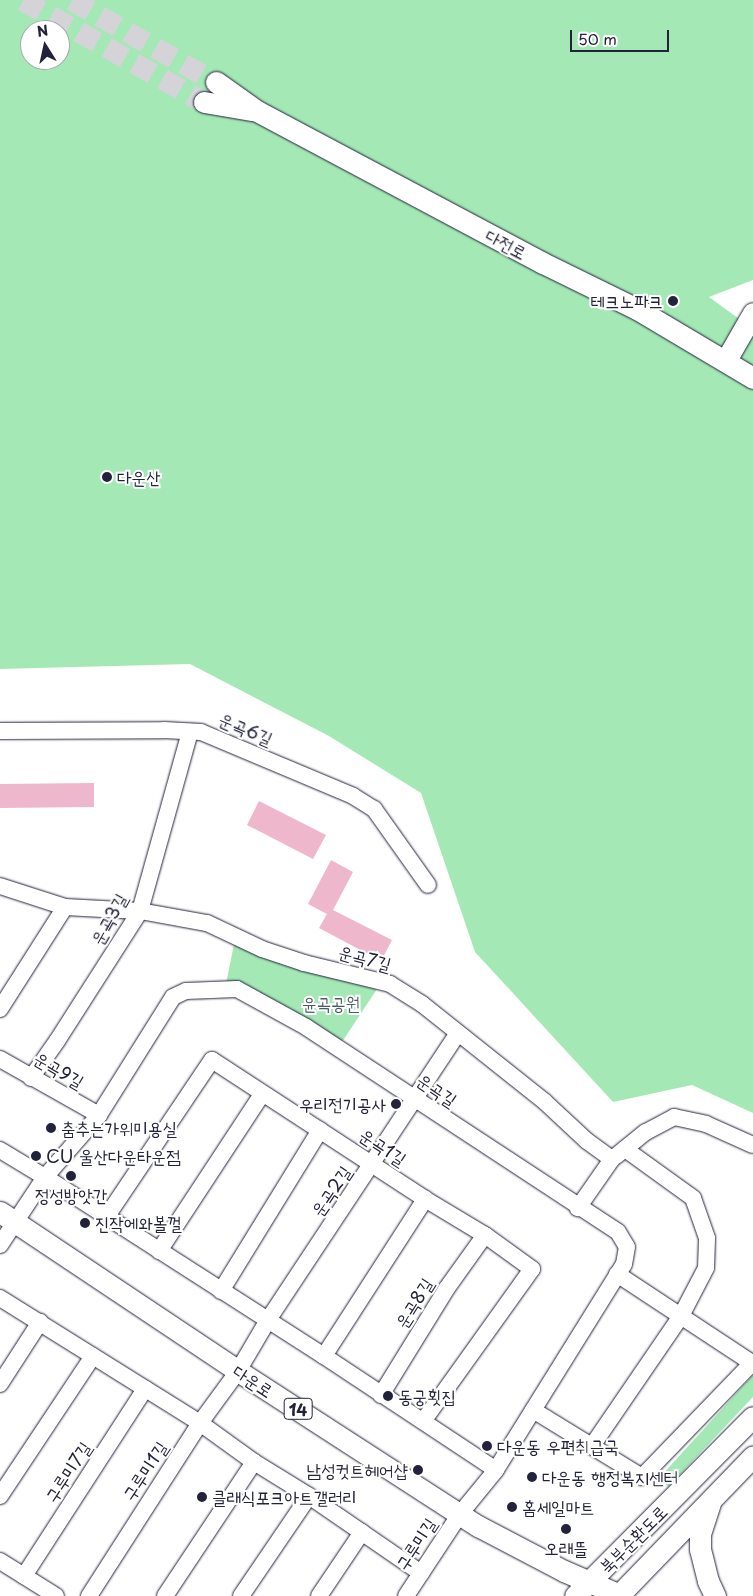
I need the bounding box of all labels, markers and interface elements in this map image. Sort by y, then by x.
text: N [35,19,50,42]
north arrow [20,20,70,70]
scale bar [573,20,672,52]
text: 50 m [578,27,617,50]
street label: 다전로 [482,224,530,264]
place label: 테크노파크 [591,290,663,312]
marker: 테크노파크 [667,295,679,307]
place label: 다운산 [117,466,160,488]
marker: 다운산 [101,471,113,483]
street label: 운곡6길 [216,708,276,750]
street label: 운곡3길 [86,890,132,948]
street label: 운곡7길 [336,941,394,975]
park label: 윤곡공원 [302,992,360,1014]
street label: 운곡9길 [30,1047,88,1093]
street label: 운곡길 [413,1069,461,1111]
place label: 우리전기공사 [299,1093,386,1115]
marker: 우리전기공사 [390,1098,402,1110]
place label: 춤추는가위미용실 [61,1117,177,1139]
marker: 춤추는가위미용실 [45,1122,57,1134]
street label: 운곡1길 [356,1124,410,1170]
place label: CU 울산다운타운점 [46,1145,181,1167]
marker: CU 울산다운타운점 [30,1150,42,1162]
street label: 운곡2길 [306,1162,356,1220]
marker: 정성방앗간 [65,1170,77,1182]
place label: 정성방앗간 [35,1184,107,1206]
place label: 진작에와볼껄 [95,1212,182,1234]
marker: 진작에와볼껄 [79,1217,91,1229]
street label: 운곡8길 [390,1274,438,1332]
street label: 다운로 [229,1360,277,1402]
place label: 동궁횟집 [398,1385,456,1407]
marker: 동궁횟집 [382,1390,394,1402]
road number: 14 [283,1396,313,1422]
place label: 다운동 우편취급국 [497,1435,619,1457]
street label: 구루미1길 [118,1437,172,1505]
street label: 구루미7길 [40,1438,96,1506]
marker: 다운동 우편취급국 [481,1440,493,1452]
place label: 남성컷트헤어샵 [307,1459,408,1481]
marker: 남성컷트헤어샵 [412,1464,424,1476]
place label: 다운동 행정복지센터 [542,1466,678,1488]
marker: 다운동 행정복지센터 [526,1471,538,1483]
place label: 클래식포크아트갤러리 [212,1486,357,1508]
marker: 클래식포크아트갤러리 [196,1491,208,1503]
place label: 홈세일마트 [522,1496,594,1518]
marker: 홈세일마트 [506,1501,518,1513]
street label: 북부순환도로 [595,1501,671,1577]
street label: 구루미길 [391,1514,441,1574]
marker: 오래뜰 [560,1523,572,1535]
place label: 오래뜰 [544,1537,588,1559]

